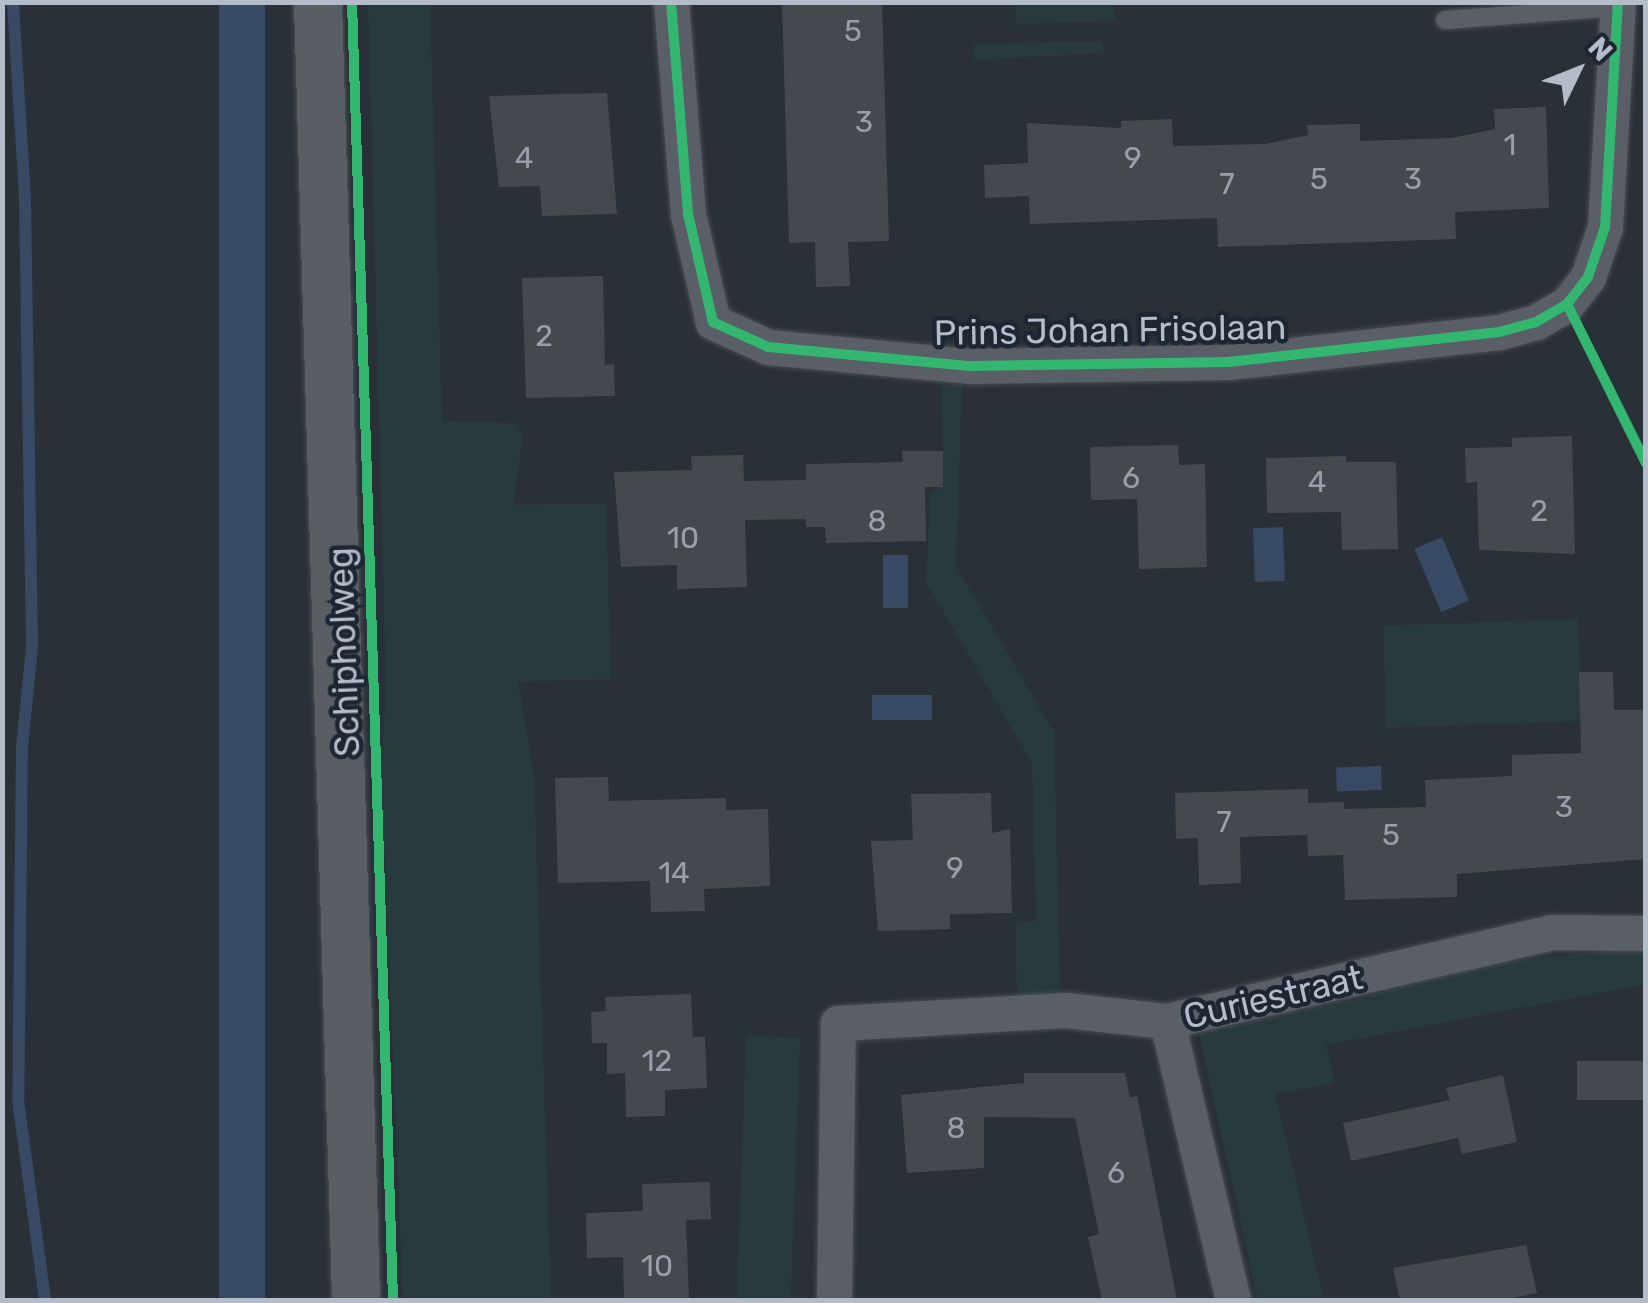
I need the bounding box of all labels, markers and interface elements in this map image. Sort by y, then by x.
house number: 5 [844,13,862,49]
north arrow [1528,20,1628,120]
text: N [1581,31,1619,68]
house number: 3 [855,104,873,140]
house number: 1 [1504,127,1516,163]
house number: 4 [515,140,533,176]
house number: 9 [1124,140,1142,176]
house number: 5 [1310,161,1328,197]
house number: 3 [1404,161,1422,197]
house number: 7 [1219,166,1235,202]
street label: Prins Johan Frisolaan [933,306,1287,354]
house number: 2 [535,318,553,354]
house number: 6 [1122,460,1140,496]
house number: 4 [1308,464,1326,500]
house number: 2 [1530,493,1548,529]
house number: 8 [867,503,887,539]
house number: 10 [667,520,699,556]
street label: Schipholweg [319,546,369,758]
house number: 3 [1555,789,1573,825]
house number: 7 [1216,804,1232,840]
house number: 5 [1382,817,1400,853]
house number: 9 [946,850,964,886]
house number: 14 [658,855,690,891]
street label: Curiestraat [1179,956,1367,1038]
house number: 12 [642,1043,672,1079]
house number: 8 [946,1110,966,1146]
house number: 6 [1107,1155,1125,1191]
house number: 10 [641,1248,673,1284]

